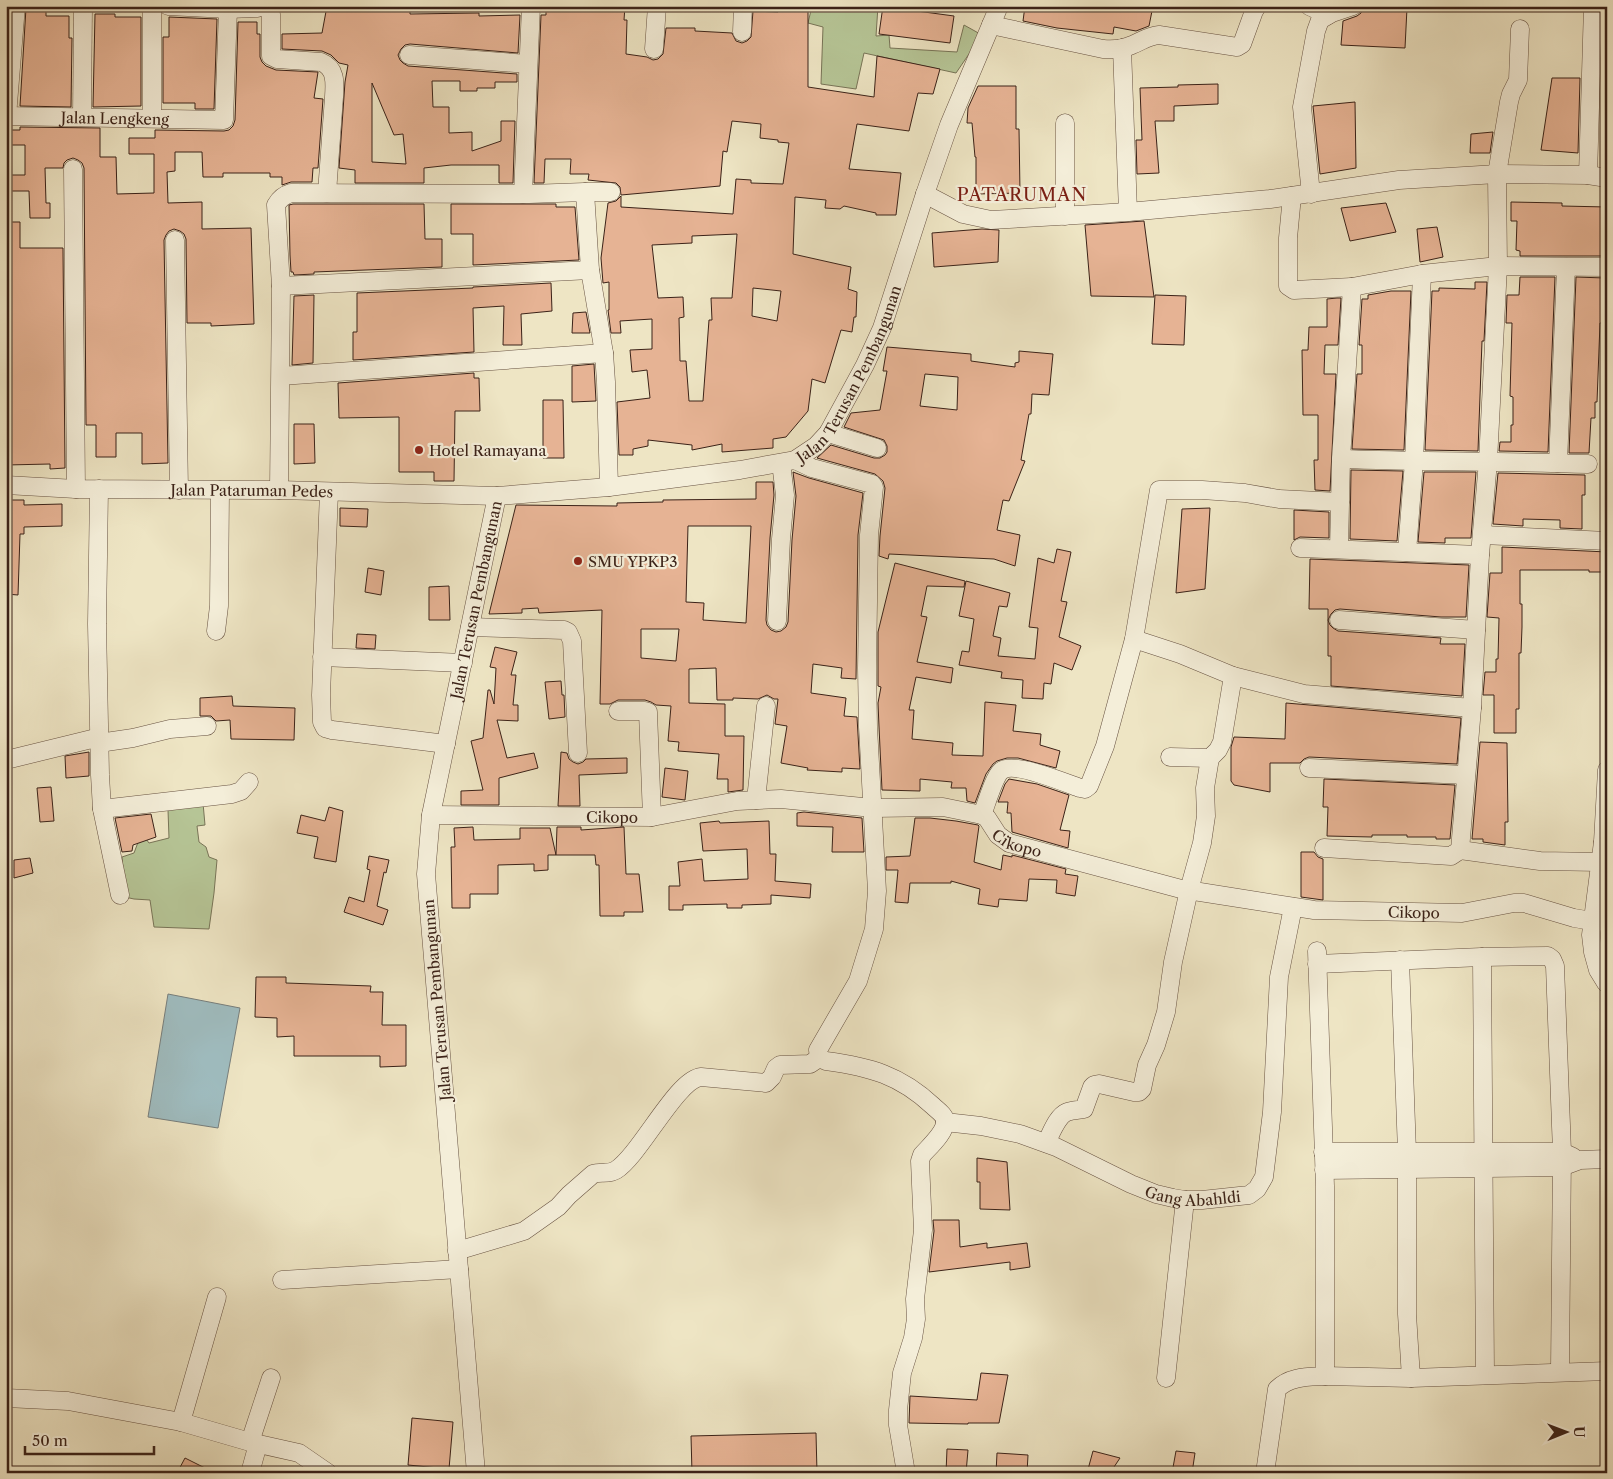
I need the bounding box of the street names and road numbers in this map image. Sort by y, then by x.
street label: Jalan Lengkeng [59,107,169,128]
street label: Jalan Terusan Pembangunan [791,282,905,467]
street label: Jalan Pataruman Pedes [169,480,333,501]
street label: Jalan Terusan Pembangunan [445,498,505,703]
street label: Cikopo [586,807,638,826]
street label: Cikopo [988,824,1044,861]
street label: Jalan Terusan Pembangunan [419,898,455,1103]
street label: Cikopo [1388,902,1440,922]
street label: Gang Abahldi [1142,1181,1242,1210]

